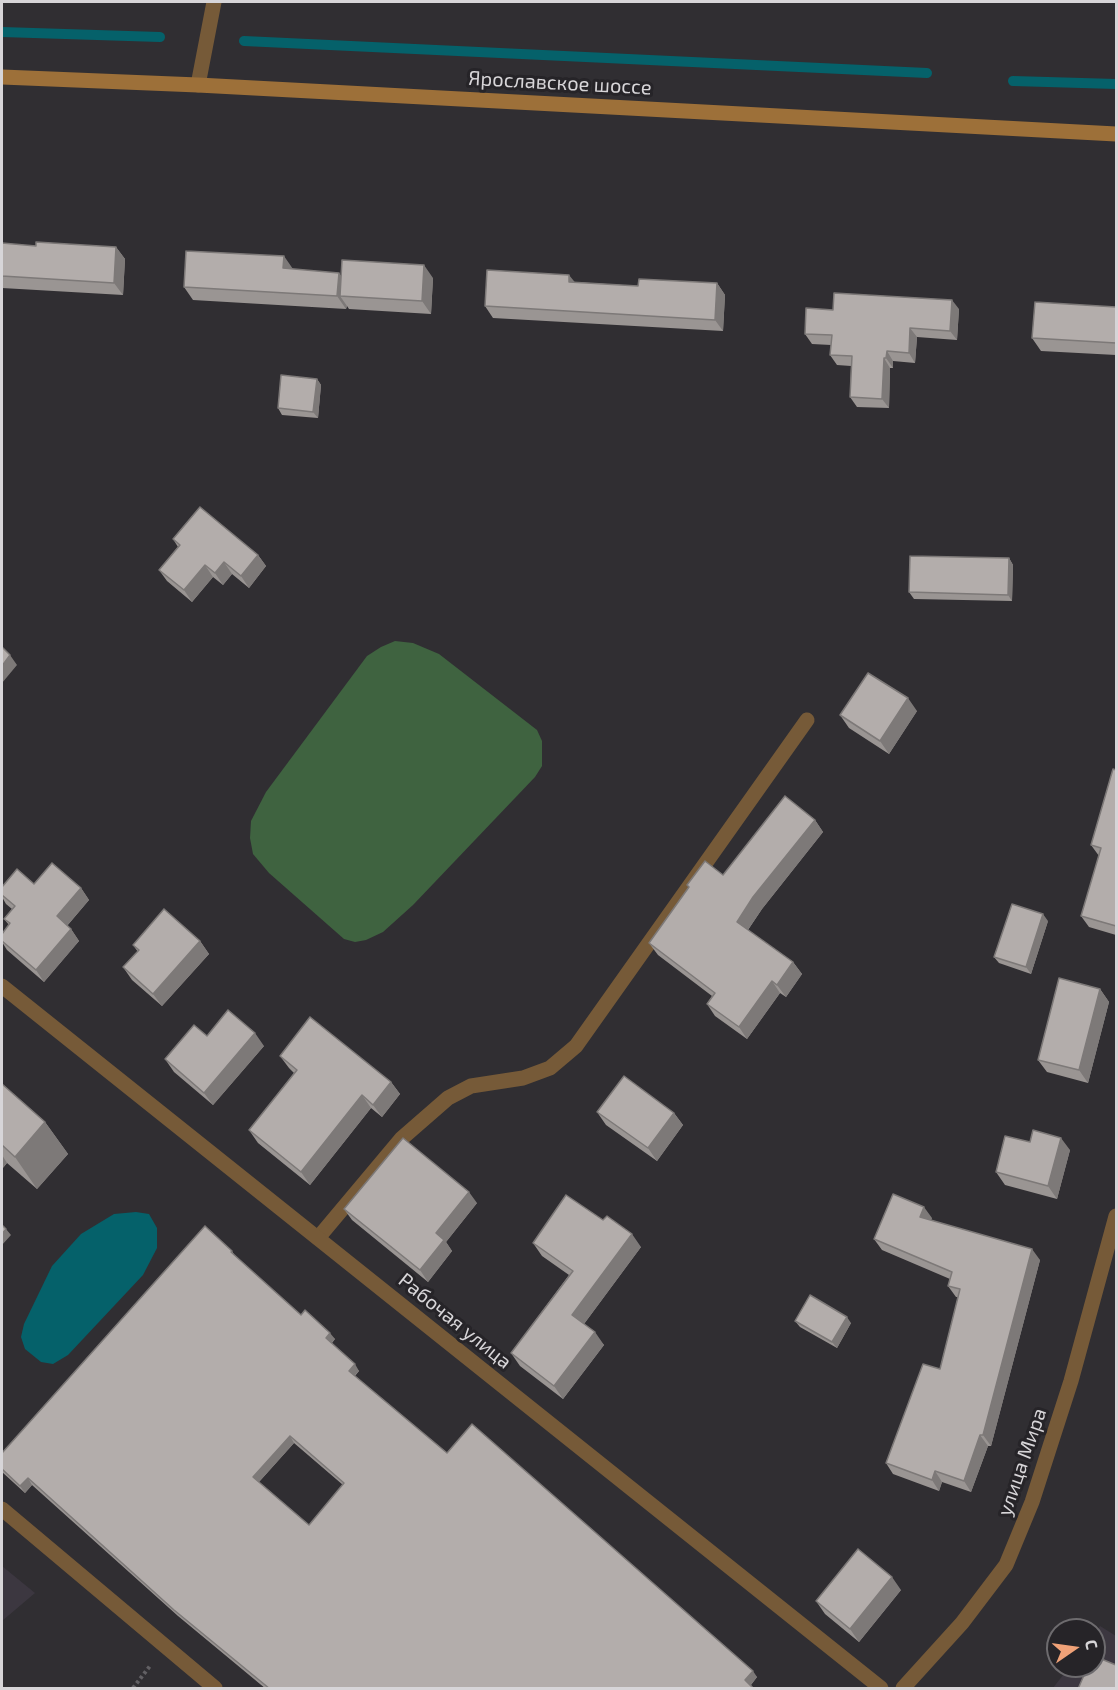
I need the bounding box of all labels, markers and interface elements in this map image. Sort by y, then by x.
street label: Ярославское шоссе [468,66,652,100]
street label: Рабочая улица [394,1268,516,1374]
street label: улица Мира [992,1405,1052,1519]
north arrow [1046,1618,1106,1678]
text: С [1082,1638,1102,1651]

